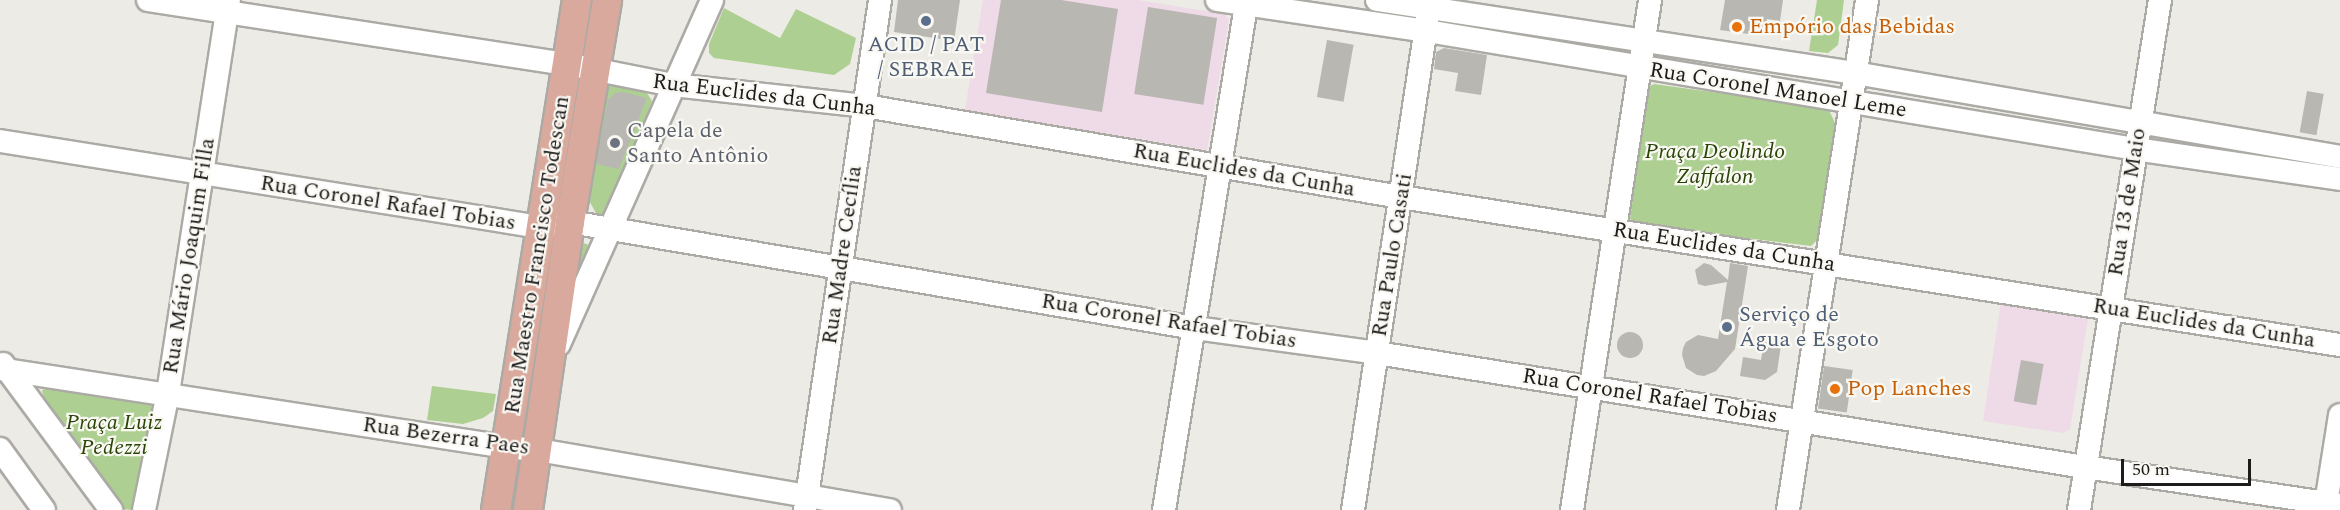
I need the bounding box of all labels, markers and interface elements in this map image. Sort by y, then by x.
marker: ACID / PAT / SEBRAE [919,14,933,28]
place label: Empório das Bebidas [1749,14,1955,40]
marker: Empório das Bebidas [1730,20,1744,34]
place label: ACID / PAT / SEBRAE [868,31,984,82]
street label: Rua Coronel Manoel Leme [1647,57,1909,123]
street label: Rua Euclides da Cunha [651,68,877,122]
street label: Rua Maestro Francisco Todescan [499,94,575,416]
place label: Capela de Santo Antônio [627,117,768,168]
street label: Rua 13 de Maio [2102,126,2152,278]
street label: Rua Mário Joaquim Filla [157,136,221,376]
marker: Capela de Santo Antônio [608,136,622,150]
street label: Rua Euclides da Cunha [1131,137,1357,203]
park label: Praça Deolindo Zaffalon [1645,138,1785,190]
street label: Rua Madre Cecília [816,164,868,346]
street label: Rua Coronel Rafael Tobias [258,170,518,236]
street label: Rua Paulo Casati [1366,171,1418,339]
street label: Rua Euclides da Cunha [1611,216,1837,278]
street label: Rua Coronel Rafael Tobias [1039,288,1299,354]
street label: Rua Euclides da Cunha [2091,292,2317,354]
place label: Serviço de Água e Esgoto [1739,301,1879,352]
marker: Serviço de Água e Esgoto [1720,320,1734,334]
street label: Rua Coronel Rafael Tobias [1520,363,1780,429]
place label: Pop Lanches [1847,376,1971,402]
marker: Pop Lanches [1828,382,1842,396]
park label: Praça Luiz Pedezzi [66,409,162,460]
street label: Rua Bezerra Paes [361,411,531,461]
scale bar [2124,447,2254,485]
text: 50 m [2132,456,2170,483]

